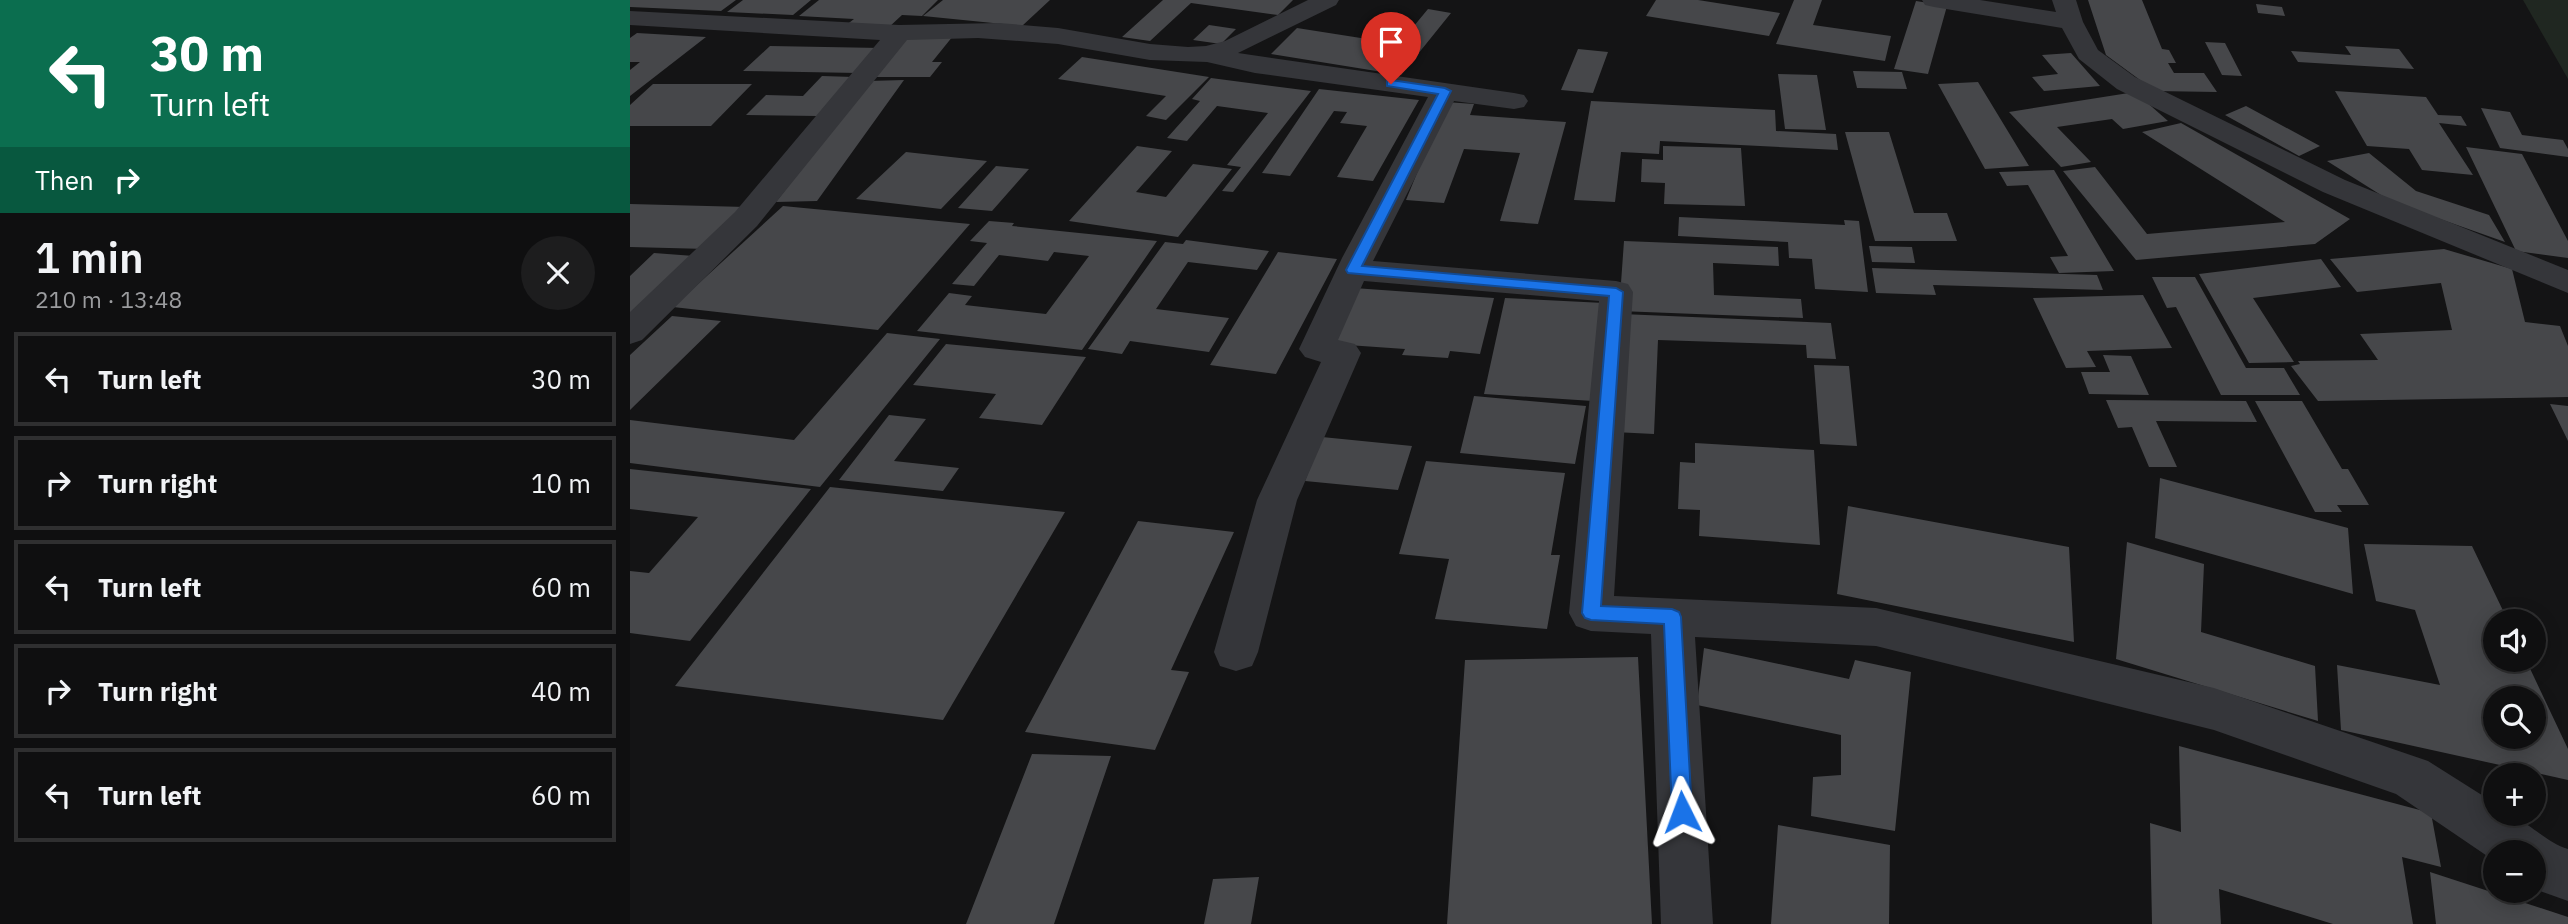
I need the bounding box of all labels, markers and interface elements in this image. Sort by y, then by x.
pin [1361,12.0,1421,84]
text: 30 m [150,21,264,84]
icon: arrive [1372,23,1410,61]
icon: left [35,28,126,119]
text: Turn left [150,83,270,125]
icon: right [108,161,146,199]
text: Then [35,163,94,197]
text: 1 min [35,230,144,285]
button: close [521,236,595,310]
text: 210 m · 13:48 [35,284,182,314]
icon: left [39,360,77,398]
text: Turn left [98,362,201,396]
text: 30 m [531,362,591,396]
icon: right [39,464,77,502]
text: Turn right [98,466,217,500]
text: 10 m [531,466,591,500]
icon: left [39,568,77,606]
text: Turn left [98,570,201,604]
text: 60 m [531,570,591,604]
map controls [2483,609,2546,903]
button: sound [2483,609,2546,672]
icon: right [39,672,77,710]
text: Turn right [98,674,217,708]
text: 40 m [531,674,591,708]
button: search [2483,686,2546,749]
button: + [2483,763,2546,826]
position arrow [1645,775,1719,849]
icon: left [39,776,77,814]
text: Turn left [98,778,201,812]
text: 60 m [531,778,591,812]
button: − [2483,840,2546,903]

